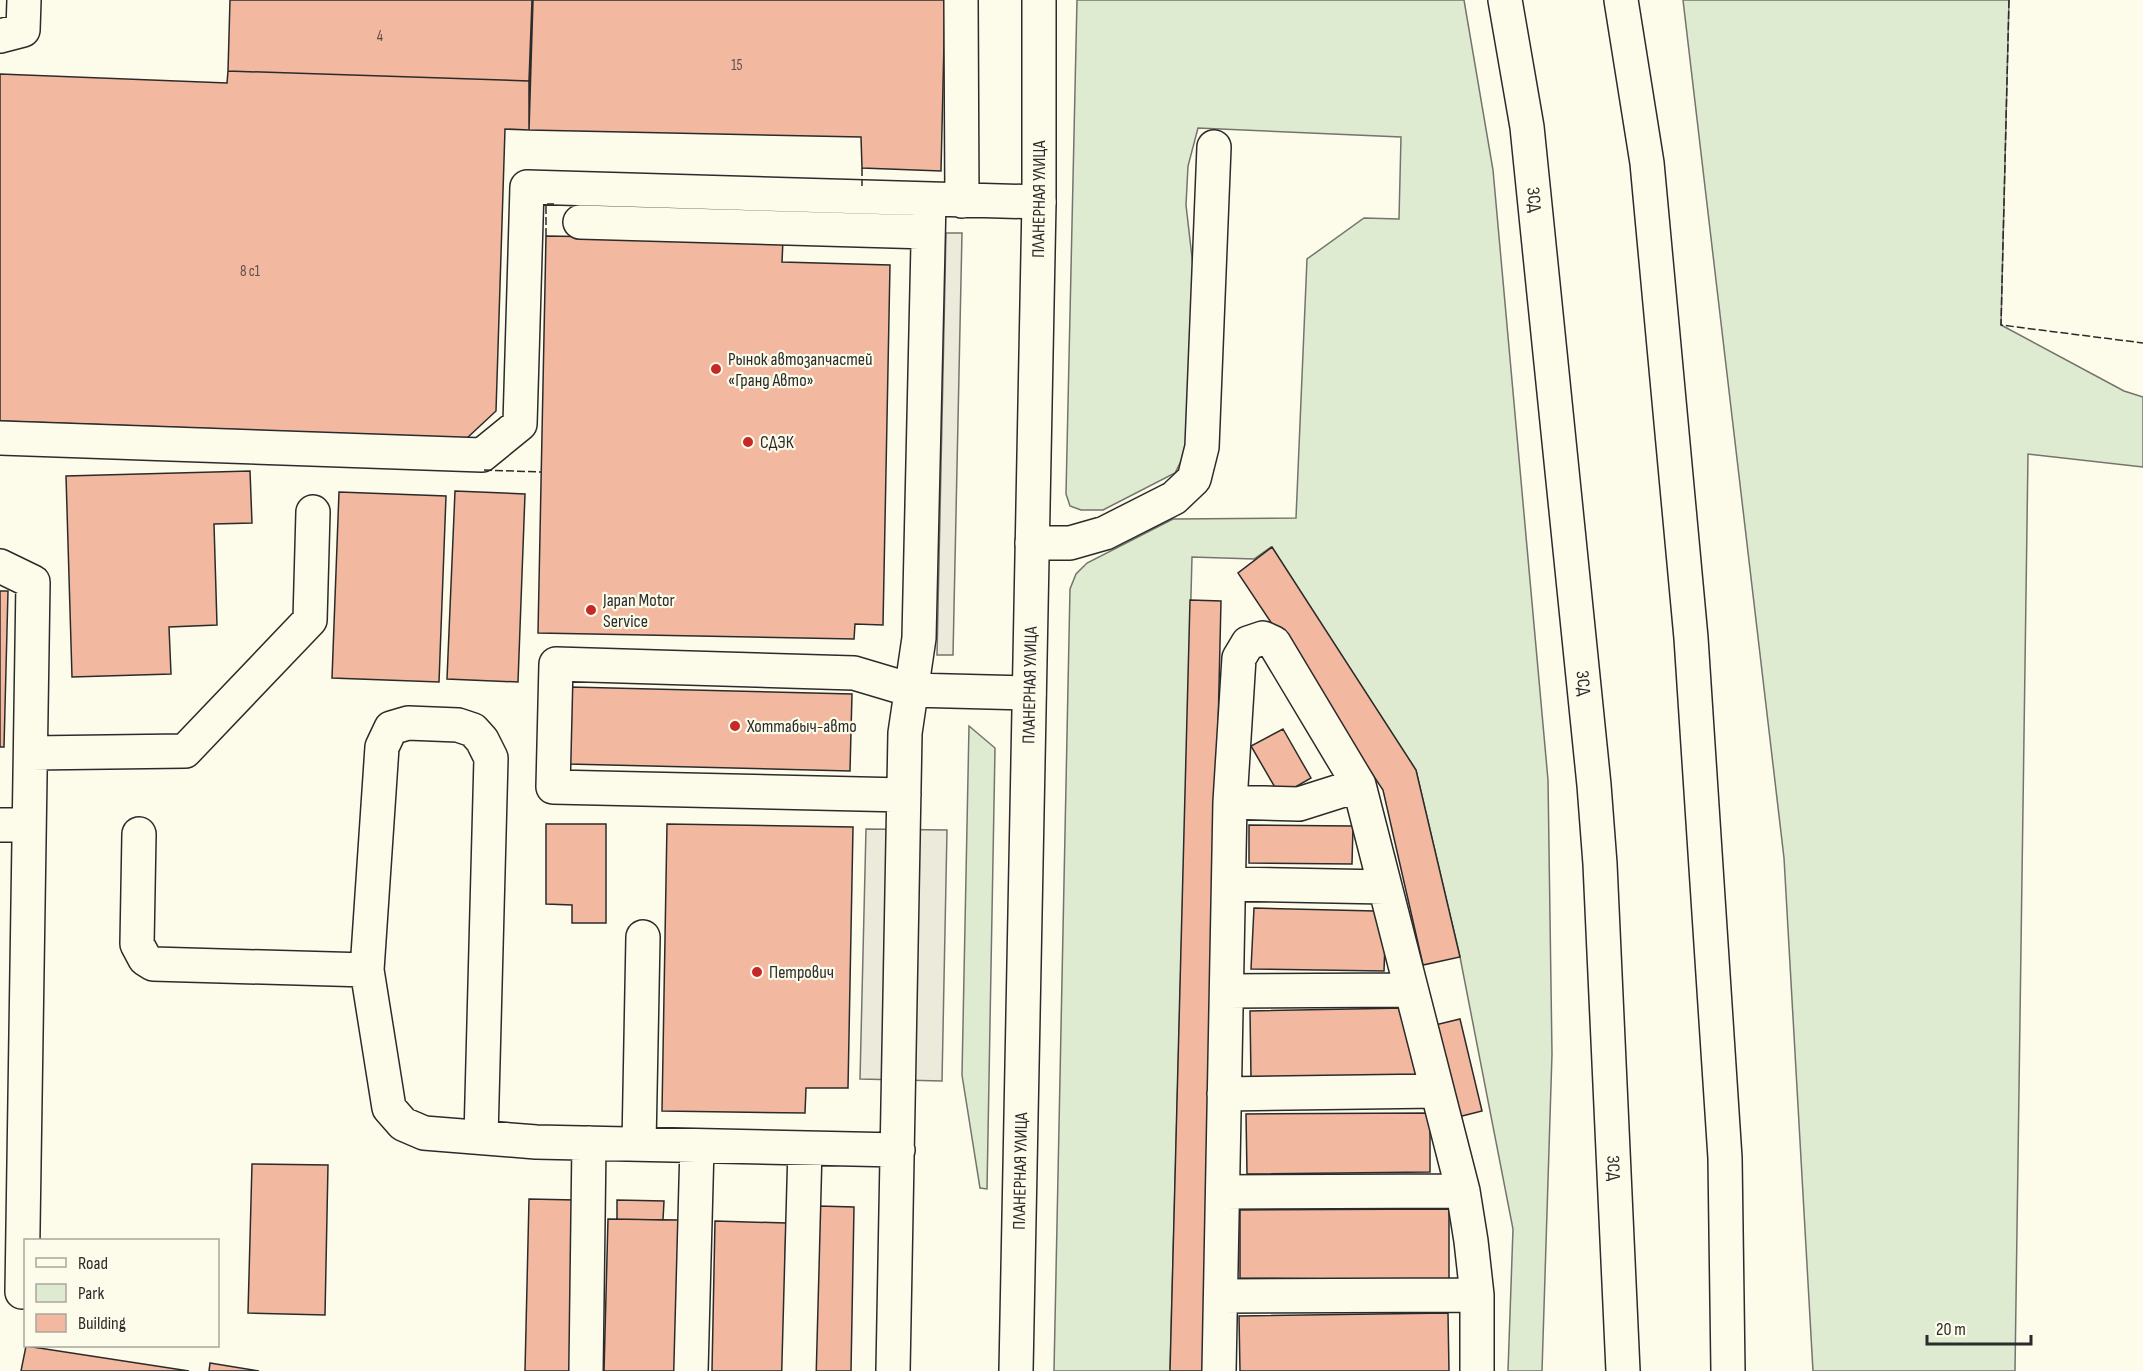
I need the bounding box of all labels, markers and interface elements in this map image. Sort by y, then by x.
house number: 4 [377,27,383,46]
house number: 15 [731,56,743,75]
street label: ПЛАНЕРНАЯ УЛИЦА [1027,140,1050,258]
street label: ЗСД [1523,186,1546,214]
house number: 8 с1 [240,262,261,281]
place label: Рынок автозапчастей «Гранд Авто» [728,349,873,391]
marker: Рынок автозапчастей «Гранд Авто» [709,362,723,376]
place label: СДЭК [760,432,795,453]
marker: СДЭК [741,435,755,449]
place label: Japan Motor Service [602,590,675,632]
marker: Japan Motor Service [584,603,598,617]
street label: ПЛАНЕРНАЯ УЛИЦА [1018,626,1041,744]
street label: ЗСД [1572,670,1595,697]
place label: Хоттабыч-авто [746,716,857,737]
marker: Хоттабыч-авто [728,719,742,733]
place label: Петрович [769,962,834,983]
marker: Петрович [750,965,764,979]
street label: ПЛАНЕРНАЯ УЛИЦА [1008,1112,1032,1230]
street label: ЗСД [1603,1155,1625,1182]
legend [24,1239,219,1347]
text: Road [78,1253,108,1274]
text: Park [78,1283,104,1304]
scale bar [1927,1308,2030,1346]
text: Building [78,1313,126,1334]
text: 20 m [1936,1319,1966,1340]

